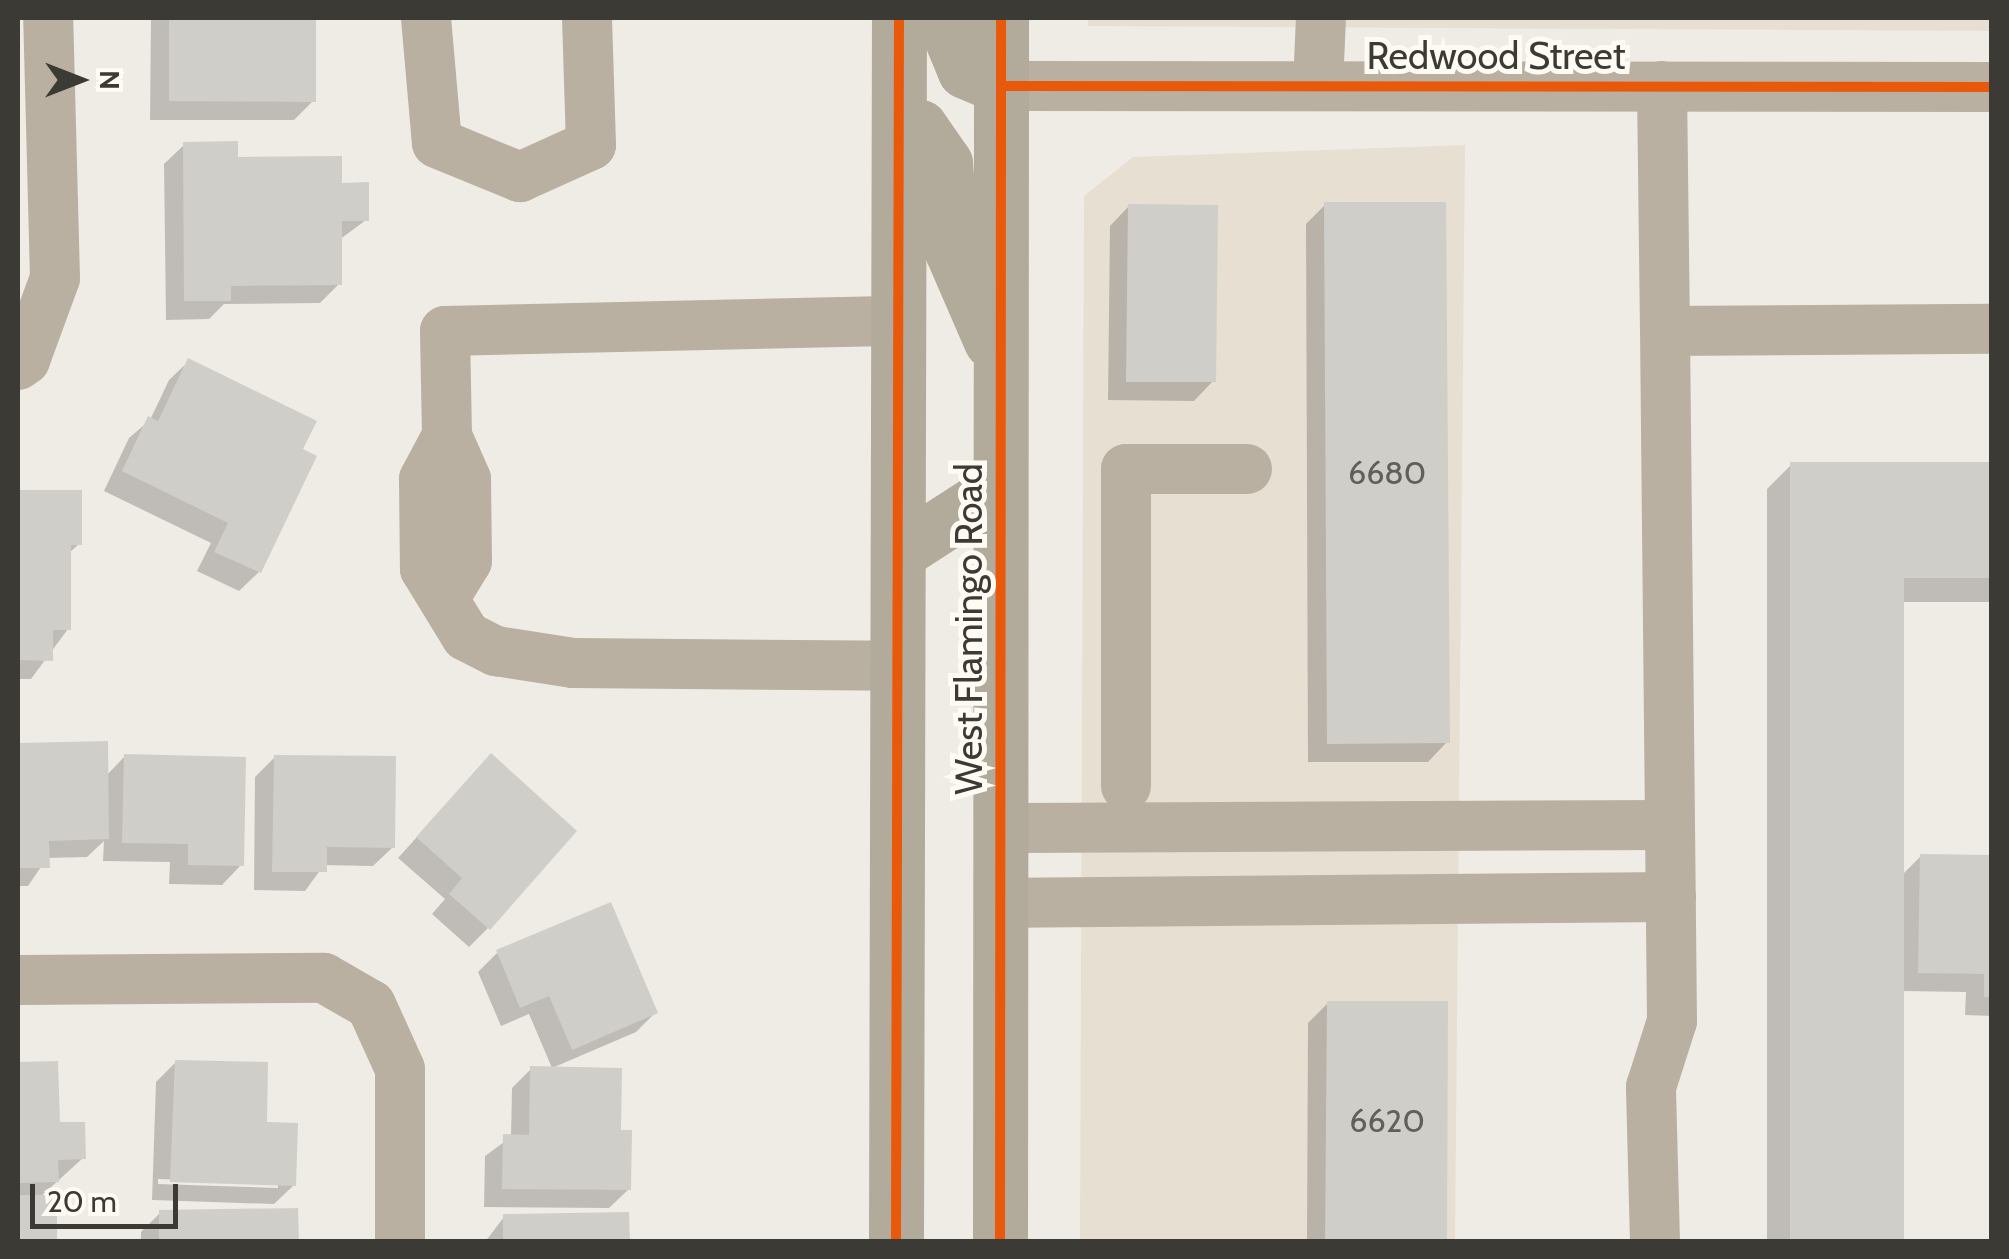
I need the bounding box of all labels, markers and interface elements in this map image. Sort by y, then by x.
north arrow [30,30,130,130]
street label: Redwood Street [1366,33,1626,79]
text: N [93,70,127,90]
house number: 6680 [1348,454,1426,492]
street label: West Flamingo Road [946,463,992,795]
house number: 6620 [1349,1102,1425,1140]
scale bar [35,1164,182,1226]
text: 20 m [47,1183,117,1220]

